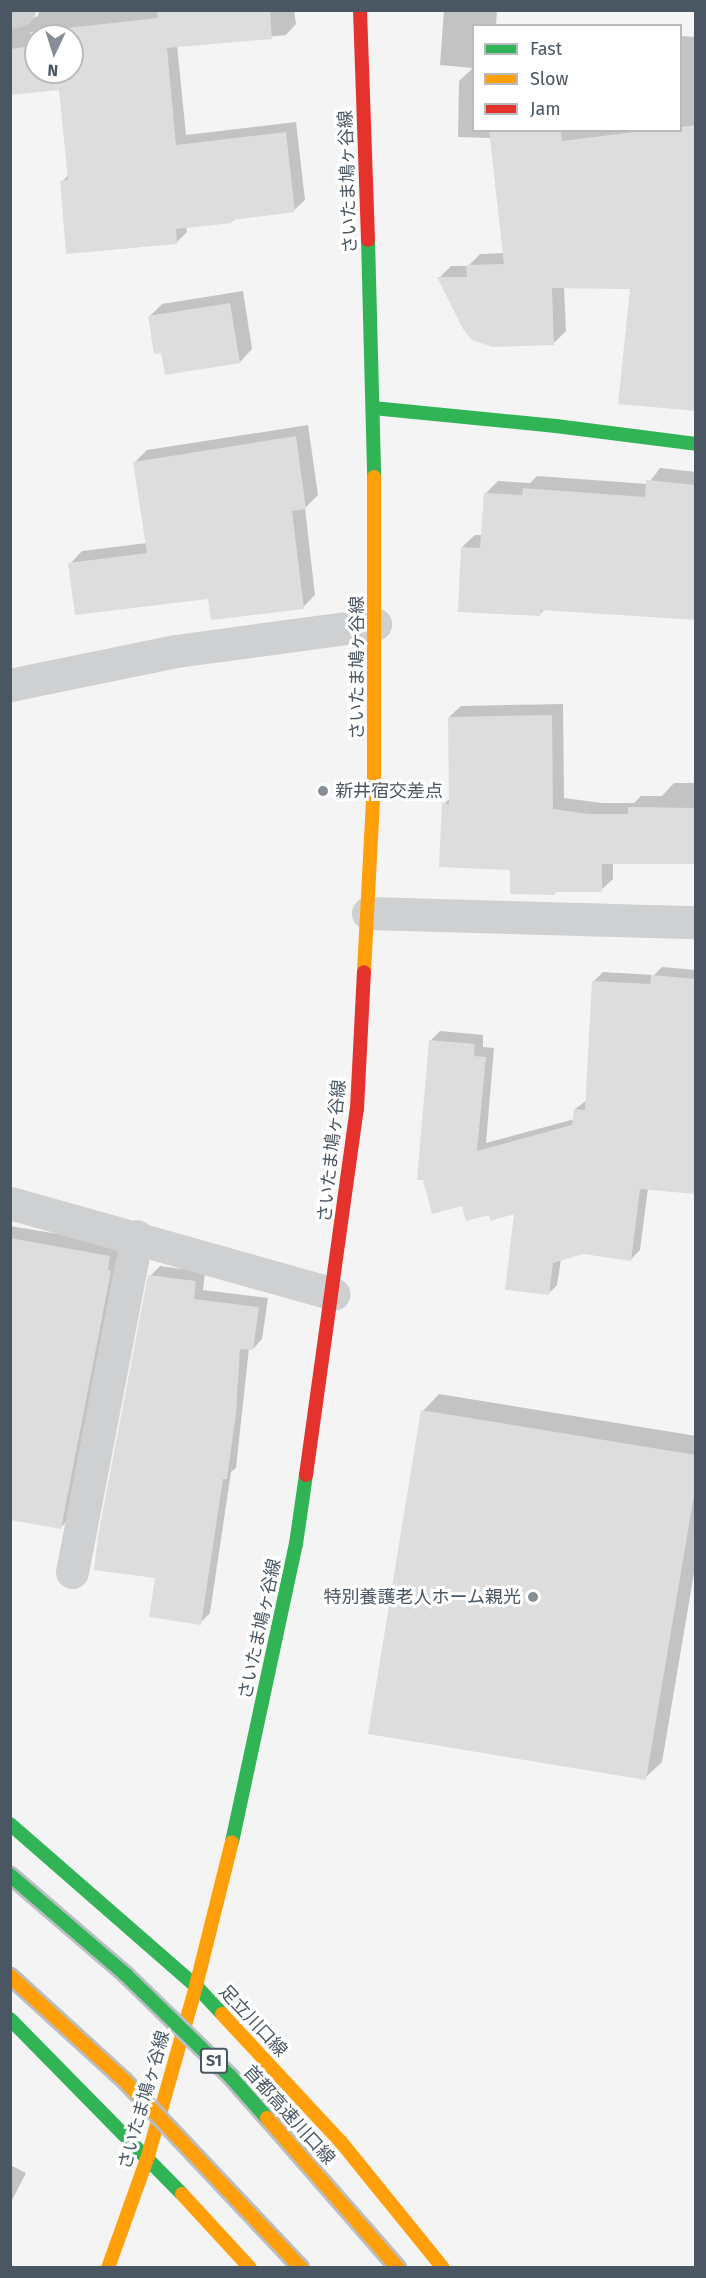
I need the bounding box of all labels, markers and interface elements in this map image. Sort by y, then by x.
north arrow [24,24,84,84]
legend [472,24,682,132]
text: Fast [530,38,562,60]
text: N [47,61,59,80]
text: Slow [530,68,568,90]
text: Jam [530,98,561,120]
street label: さいたま鳩ヶ谷線 [335,110,361,254]
street label: さいたま鳩ヶ谷線 [346,596,368,740]
place label: 新井宿交差点 [335,780,443,802]
marker: 新井宿交差点 [316,784,330,798]
street label: さいたま鳩ヶ谷線 [314,1078,350,1224]
street label: さいたま鳩ヶ谷線 [234,1556,286,1702]
place label: 特別養護老人ホーム親光 [323,1586,521,1608]
marker: 特別養護老人ホーム親光 [526,1590,540,1604]
street label: 足立川口線 [214,1981,292,2061]
street label: さいたま鳩ヶ谷線 [114,2028,174,2172]
road number: S1 [199,2048,229,2074]
street label: 首都高速川口線 [239,2061,339,2169]

